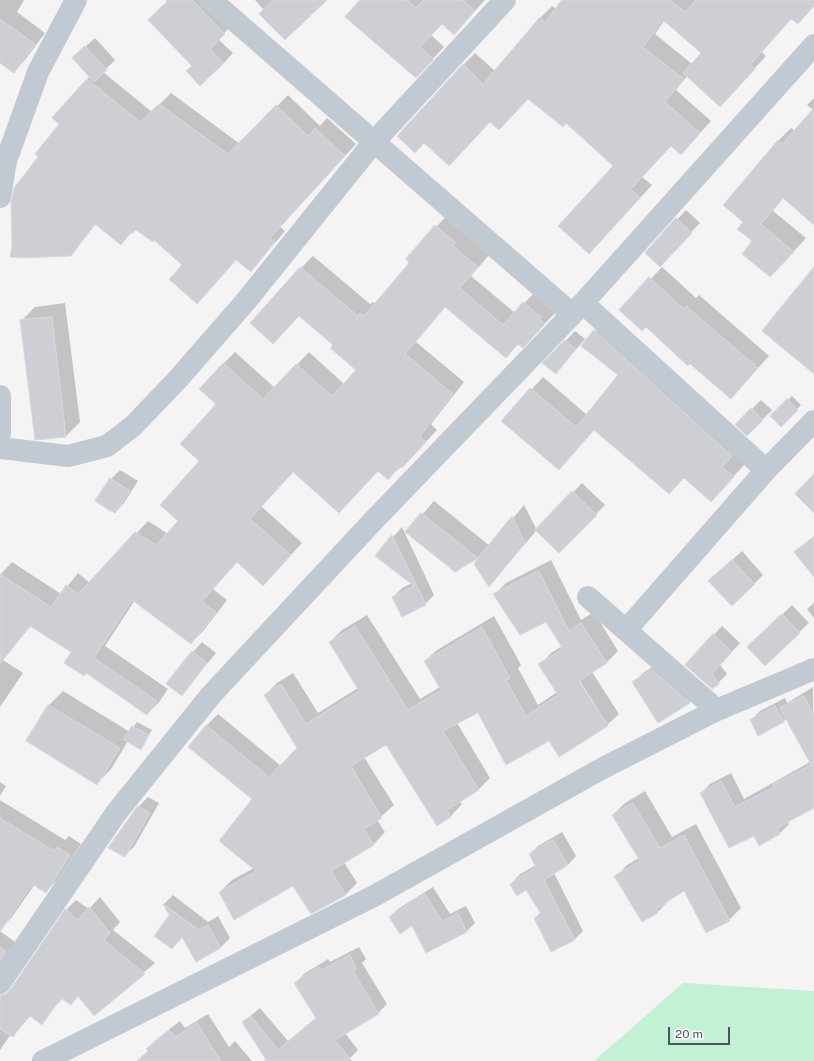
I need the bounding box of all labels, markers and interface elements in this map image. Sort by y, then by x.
scale bar [670,1019,732,1045]
text: 20 m [675,1027,703,1041]

